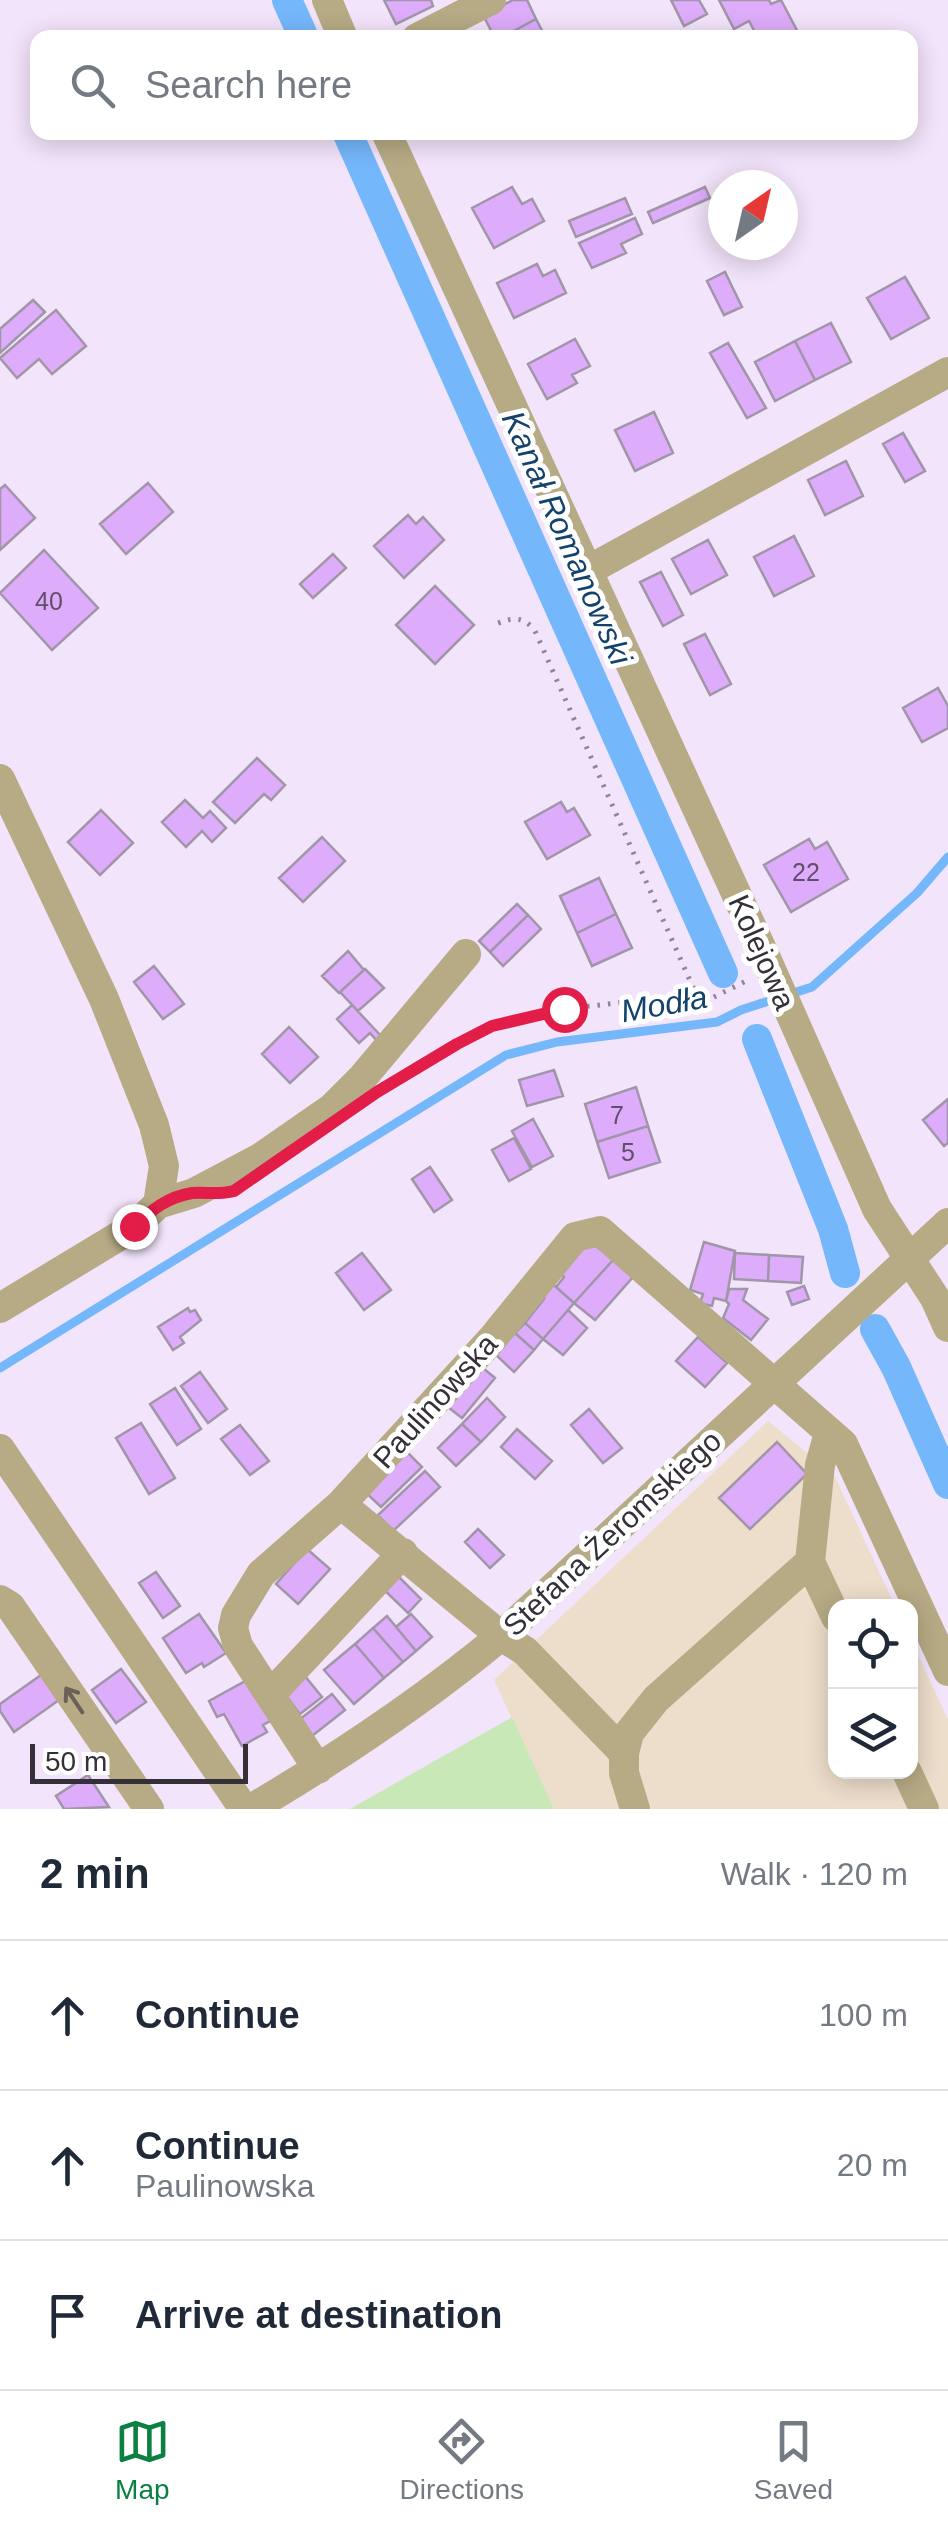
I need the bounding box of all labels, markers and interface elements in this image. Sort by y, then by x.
search box [30,30,918,140]
icon: search [65,58,120,113]
text: Search here [145,64,352,106]
north arrow [708,170,798,260]
water label: Kanał Romanowski [495,406,640,671]
house number: 40 [35,587,63,615]
house number: 22 [792,858,820,886]
street label: Kolejowa [722,890,802,1015]
water label: Modła [618,979,710,1029]
route start [542,987,588,1033]
house number: 7 [610,1101,624,1129]
house number: 5 [621,1138,635,1166]
route end [112,1204,158,1250]
street label: Paulinowska [366,1327,504,1475]
street label: Stefana Żeromskiego [496,1424,728,1642]
map controls [828,1599,918,1779]
button: locate [828,1599,918,1689]
one-way arrow [64,1686,85,1714]
button: layers [828,1689,918,1779]
scale bar [30,1739,248,1784]
text: 50 m [45,1746,107,1777]
text: 2 min [40,1850,150,1897]
text: Walk · 120 m [721,1856,908,1892]
icon: ahead [40,1988,95,2043]
text: Continue [135,1994,300,2036]
text: 100 m [819,1997,908,2033]
text: Continue [135,2125,300,2167]
icon: ahead [40,2138,95,2193]
text: 20 m [837,2147,908,2183]
text: Paulinowska [135,2168,315,2204]
icon: arrive [40,2288,95,2343]
text: Arrive at destination [135,2294,502,2336]
tab: Map [115,2414,170,2506]
tab: Directions [400,2414,524,2506]
tab: Saved [754,2414,833,2506]

